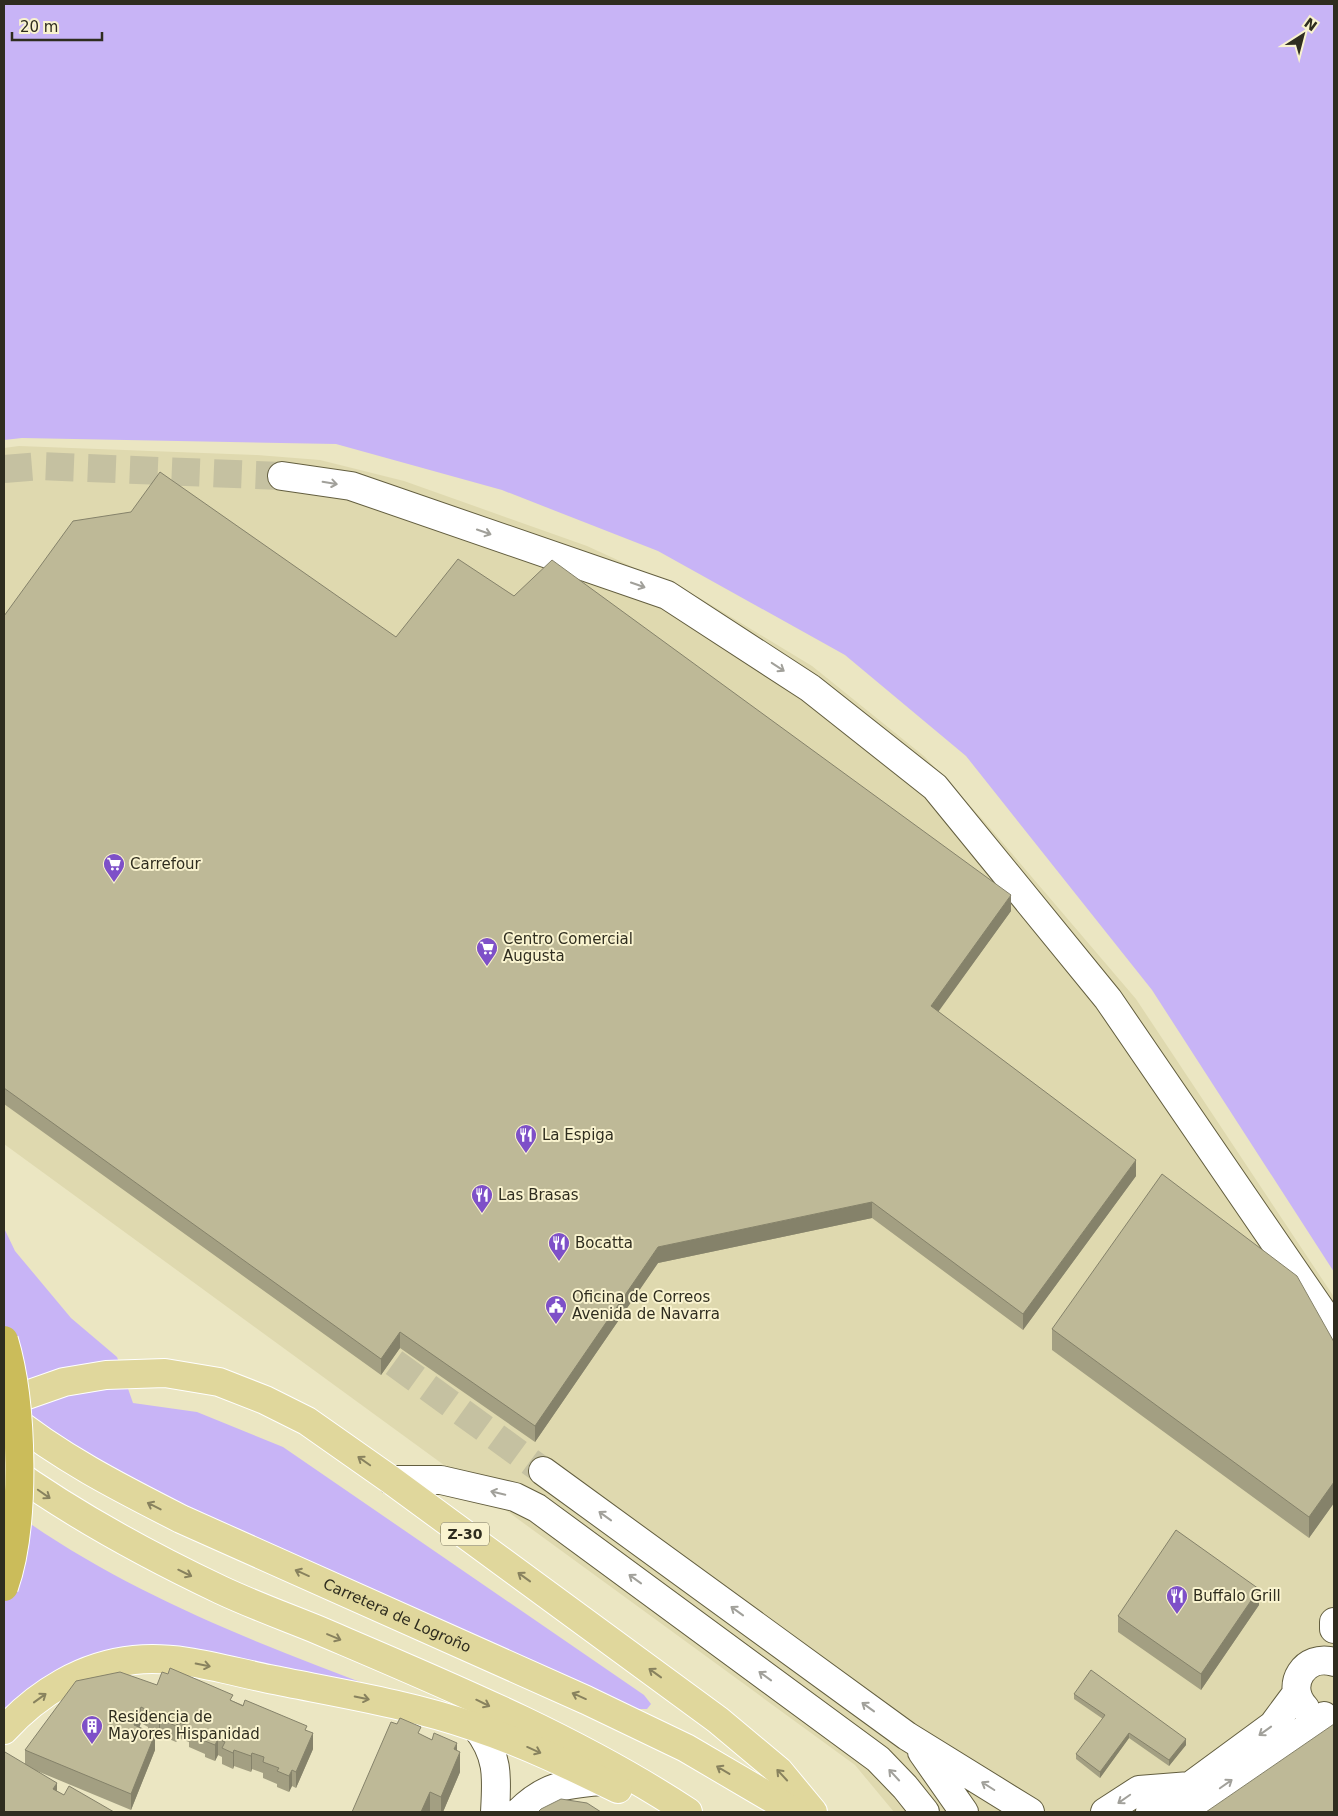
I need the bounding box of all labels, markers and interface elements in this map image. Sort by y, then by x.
scale bar [12,10,102,42]
north arrow [1278,10,1328,60]
text: N [1301,15,1320,34]
text: 20 m [20,18,58,36]
one-way arrow [322,479,338,489]
one-way arrow [476,528,492,538]
one-way arrow [630,581,646,591]
one-way arrow [770,663,784,673]
supermarket icon: Carrefour [102,852,126,883]
place label: Carrefour [130,855,202,873]
place label: Centro Comercial Augusta [503,930,633,965]
supermarket icon: Centro Comercial Augusta [475,936,499,967]
restaurant icon: La Espiga [514,1123,538,1154]
place label: La Espiga [542,1126,614,1144]
restaurant icon: Las Brasas [470,1183,494,1214]
place label: Las Brasas [498,1186,579,1204]
restaurant icon: Bocatta [547,1231,571,1262]
place label: Bocatta [575,1234,633,1252]
place label: Oficina de Correos Avenida de Navarra [572,1288,720,1323]
public building icon: Oficina de Correos Avenida de Navarra [544,1294,568,1325]
one-way arrow [357,1456,371,1466]
one-way arrow [36,1488,50,1499]
one-way arrow [491,1488,507,1497]
one-way arrow [147,1501,162,1511]
one-way arrow [599,1510,612,1521]
road number: Z-30 [441,1522,489,1546]
one-way arrow [295,1568,310,1578]
one-way arrow [177,1569,192,1578]
one-way arrow [517,1572,531,1582]
one-way arrow [628,1574,642,1585]
street label: Carretera de Logroño [320,1575,474,1656]
restaurant icon: Buffalo Grill [1165,1584,1189,1615]
place label: Buffalo Grill [1193,1587,1281,1605]
one-way arrow [730,1606,744,1616]
one-way arrow [326,1633,341,1643]
one-way arrow [194,1660,210,1670]
one-way arrow [649,1668,662,1679]
one-way arrow [758,1671,772,1681]
one-way arrow [572,1691,587,1701]
one-way arrow [33,1693,47,1703]
one-way arrow [353,1694,369,1703]
one-way arrow [475,1699,490,1708]
one-way arrow [861,1702,875,1712]
place label: Residencia de Mayores Hispanidad [108,1708,260,1743]
building icon: Residencia de Mayores Hispanidad [80,1714,104,1745]
one-way arrow [1258,1726,1272,1736]
one-way arrow [526,1746,541,1756]
one-way arrow [717,1765,731,1775]
one-way arrow [888,1768,900,1781]
one-way arrow [776,1769,788,1781]
one-way arrow [1219,1779,1233,1789]
one-way arrow [982,1781,996,1791]
one-way arrow [1117,1794,1131,1804]

